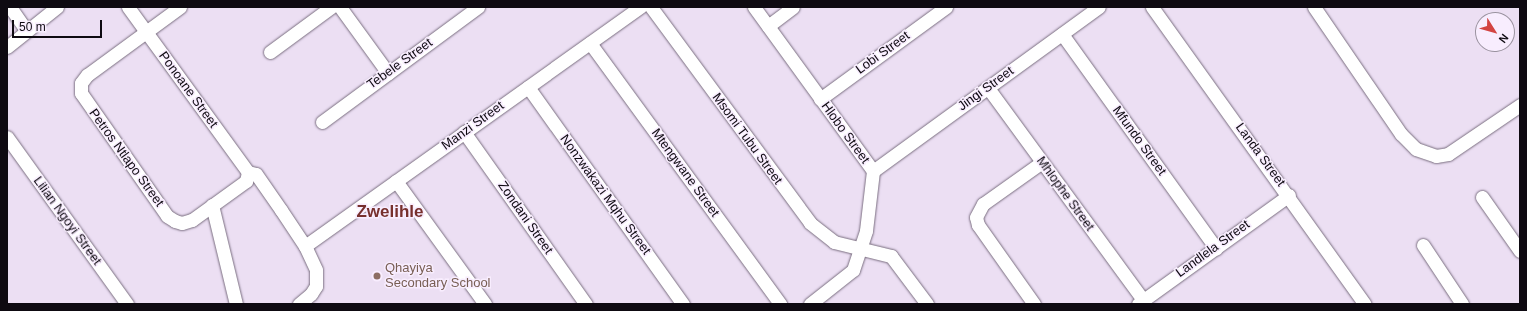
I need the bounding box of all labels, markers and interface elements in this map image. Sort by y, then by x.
scale bar [14,12,104,38]
north arrow [1475,12,1515,52]
text: 50 m [19,20,46,34]
street label: Lobi Street [853,28,913,78]
text: N [1497,32,1511,45]
street label: Tebele Street [364,35,436,93]
street label: Ponoane Street [155,49,221,131]
street label: Jingi Street [955,64,1017,114]
street label: Msomi Tubu Street [709,90,785,188]
street label: Manzi Street [439,98,507,154]
street label: Hlobo Street [817,99,873,167]
street label: Mfundo Street [1109,103,1169,179]
street label: Petros Ntlapo Street [85,106,167,210]
street label: Landa Street [1232,120,1288,190]
street label: Mtengwane Street [648,126,722,220]
street label: Nonzwakazi Mqhu Street [556,132,654,258]
street label: Mhlophe Street [1033,154,1097,234]
street label: Lilian Ngoyi Street [30,174,104,268]
street label: Zondani Street [494,179,556,257]
district label: Zwelihle [356,202,424,222]
street label: Landlela Street [1173,217,1253,281]
place label: Qhayiya Secondary School [385,261,491,292]
marker: Qhayiya Secondary School [372,271,382,281]

